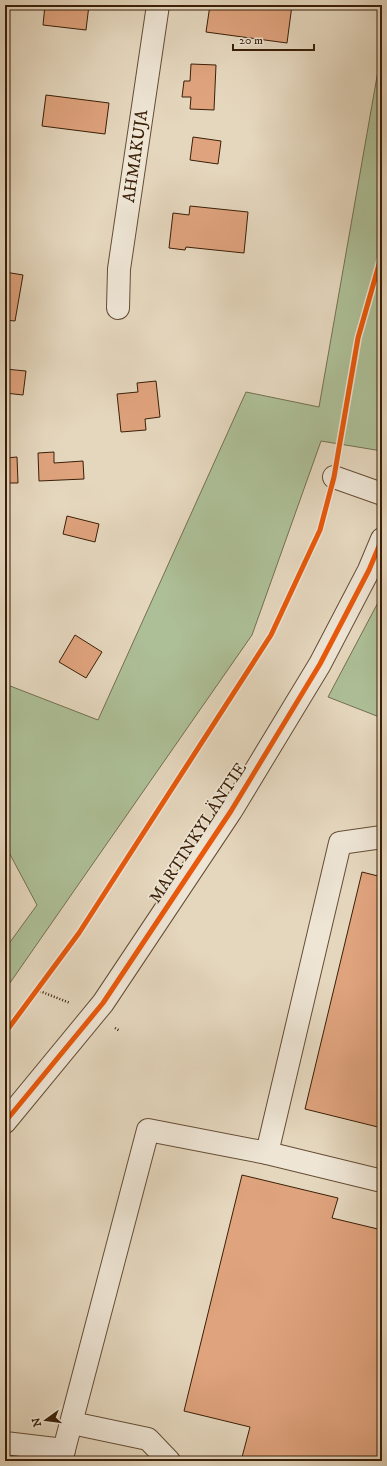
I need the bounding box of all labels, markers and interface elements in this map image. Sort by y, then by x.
scale bar [233,26,314,52]
text: 20 m [239,33,263,48]
street label: AHMAKUJA [118,108,153,204]
street label: MARTINKYLÄNTIE [144,758,252,908]
north arrow [26,1400,66,1440]
text: N [29,1416,45,1428]

